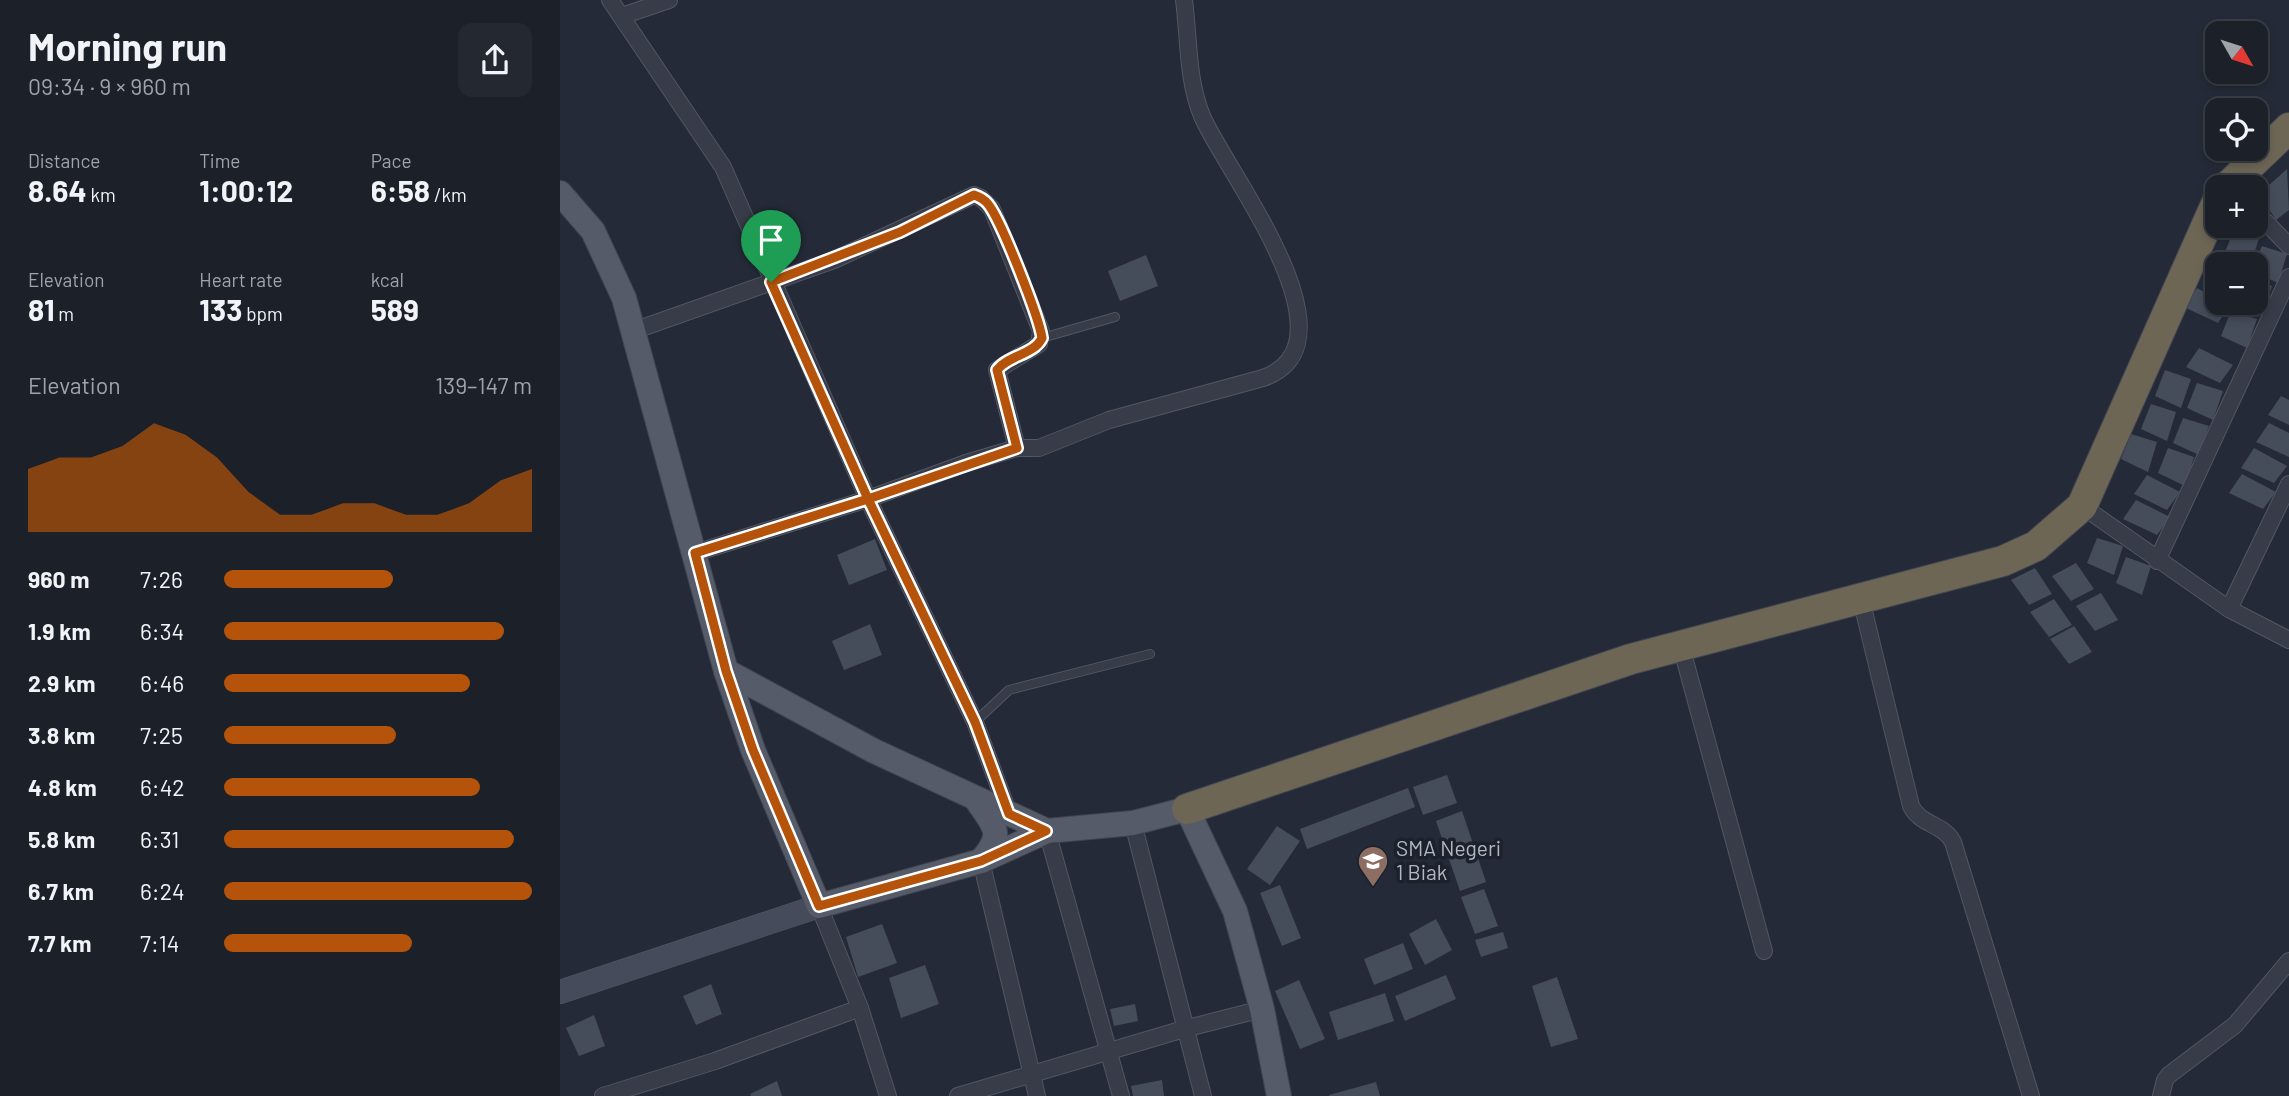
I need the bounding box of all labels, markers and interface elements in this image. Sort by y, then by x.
north arrow [2205,21,2268,84]
map controls [2205,21,2268,315]
text: Morning run [28,23,227,69]
button: share [458,23,532,97]
text: 09:34 · 9 × 960 m [28,72,191,100]
button: locate [2205,98,2268,161]
text: Distance [28,149,100,172]
text: Time [199,149,240,172]
text: Pace [371,149,412,172]
text: 8.64 [28,172,87,208]
text: 1:00:12 [199,172,293,208]
text: 6:58 [371,172,430,208]
button: + [2205,175,2268,238]
text: km [87,183,116,206]
text: /km [430,183,467,206]
pin [741,210,801,282]
icon: arrive [752,221,790,259]
button: − [2205,252,2268,315]
text: Elevation [28,268,105,291]
text: Heart rate [199,268,283,291]
text: kcal [371,268,404,291]
text: 81 [28,291,55,327]
text: 133 [199,291,242,327]
text: 589 [371,291,419,327]
text: m [55,302,74,325]
text: bpm [242,302,283,325]
text: Elevation [28,371,121,399]
text: 139–147 m [435,371,532,399]
text: 960 m [28,565,89,593]
text: 7:26 [140,565,183,593]
text: 1.9 km [28,617,91,645]
text: 6:34 [140,617,184,645]
text: 2.9 km [28,669,95,697]
text: 6:46 [140,669,184,697]
text: 3.8 km [28,721,95,749]
text: 7:25 [140,721,183,749]
text: 4.8 km [28,773,97,801]
text: 6:42 [140,773,185,801]
text: 5.8 km [28,825,95,853]
text: 6:31 [140,825,179,853]
place label: SMA Negeri 1 Biak [1396,835,1501,884]
school or university icon: SMA Negeri 1 Biak [1356,844,1390,888]
text: 6.7 km [28,877,94,905]
text: 6:24 [140,877,185,905]
text: 7.7 km [28,929,92,957]
text: 7:14 [140,929,179,957]

